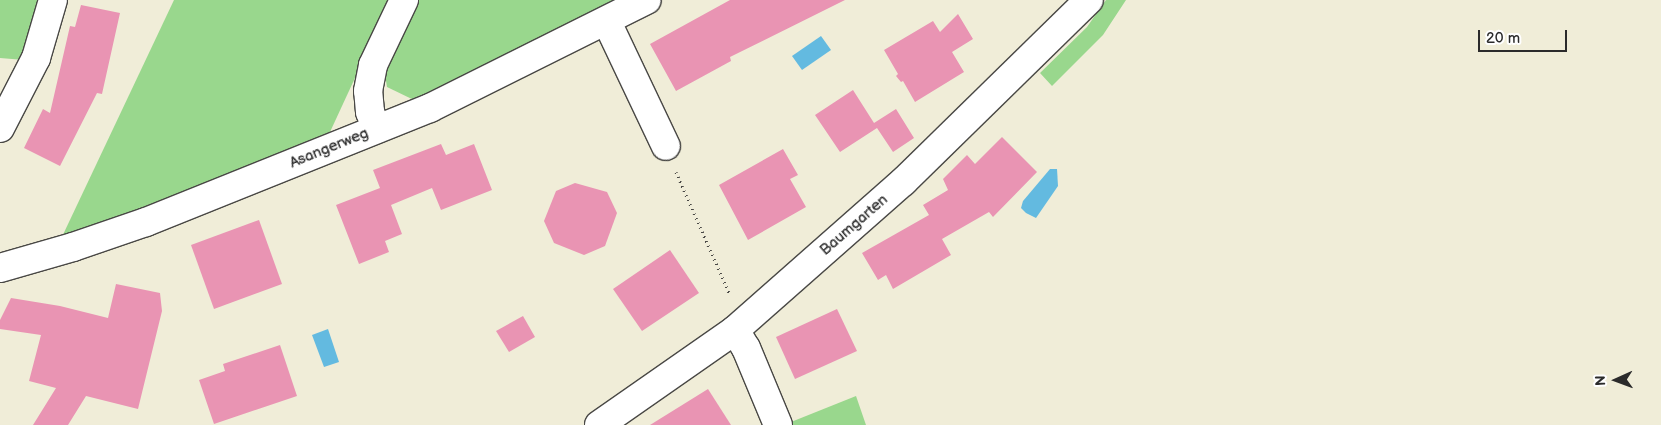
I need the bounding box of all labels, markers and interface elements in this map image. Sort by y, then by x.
scale bar [1481,20,1570,52]
text: 20 m [1486,29,1520,48]
street label: Asangerweg [287,124,371,172]
street label: Baumgarten [816,191,892,259]
north arrow [1591,355,1641,405]
text: N [1592,375,1609,386]

